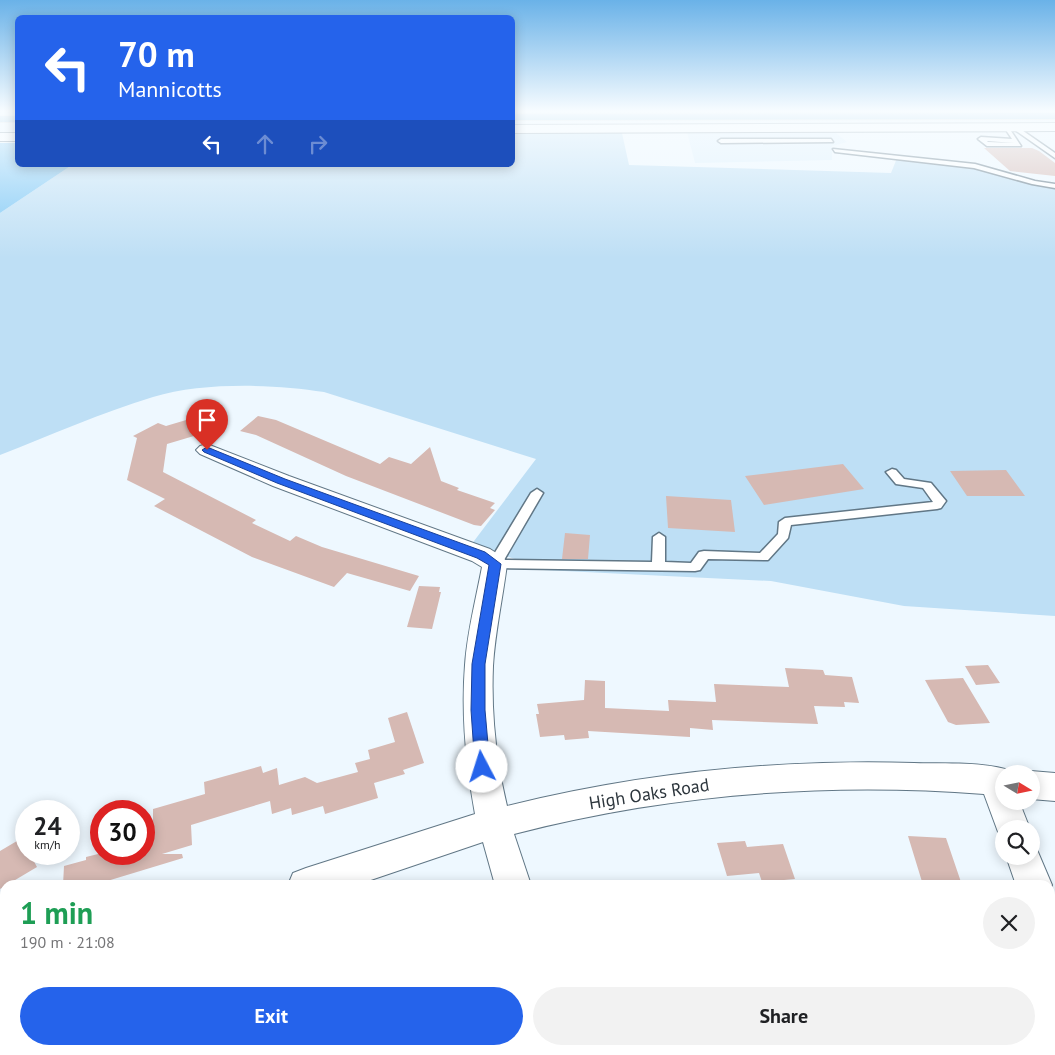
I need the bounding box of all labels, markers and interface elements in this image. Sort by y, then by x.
text: 70 m [118,31,195,77]
icon: left [35,35,100,100]
text: Mannicotts [118,75,222,103]
icon: left [198,130,226,158]
icon: ahead [251,130,279,158]
icon: right [304,130,332,158]
pin [186,399,228,450]
icon: arrive [193,406,221,434]
position arrow [455,740,507,792]
north arrow [995,765,1040,810]
map controls [995,765,1040,865]
street label: High Oaks Road [587,773,711,814]
speed limit sign: 30 [90,800,155,865]
text: 24 [33,810,62,842]
button: search [995,820,1040,865]
text: km/h [34,837,61,852]
text: 1 min [20,893,93,932]
button: close [983,897,1035,949]
text: 190 m · 21:08 [20,932,115,952]
button: Exit [20,987,523,1045]
button: Share [533,987,1035,1045]

